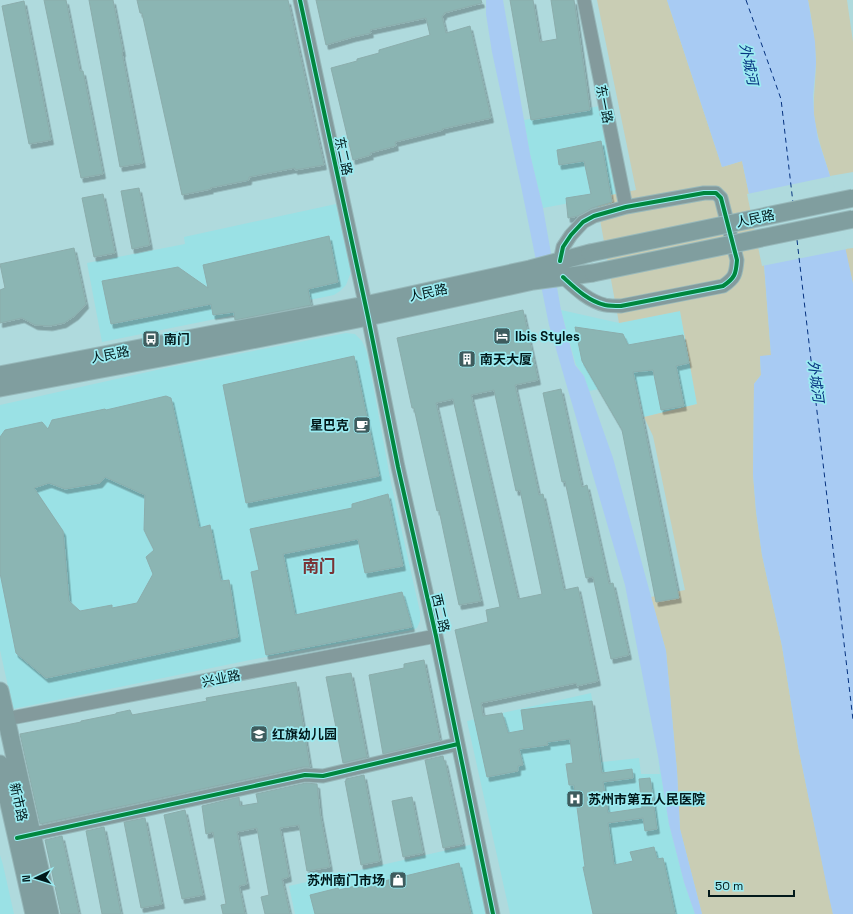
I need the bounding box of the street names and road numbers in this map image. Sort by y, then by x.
street label: 东一路 [592,83,617,125]
street label: 东二路 [331,135,356,177]
street label: 人民路 [734,206,776,231]
street label: 人民路 [407,280,449,305]
street label: 人民路 [89,342,131,367]
street label: 西二路 [428,592,453,634]
street label: 兴业路 [200,666,242,691]
street label: 新市路 [6,781,31,823]

